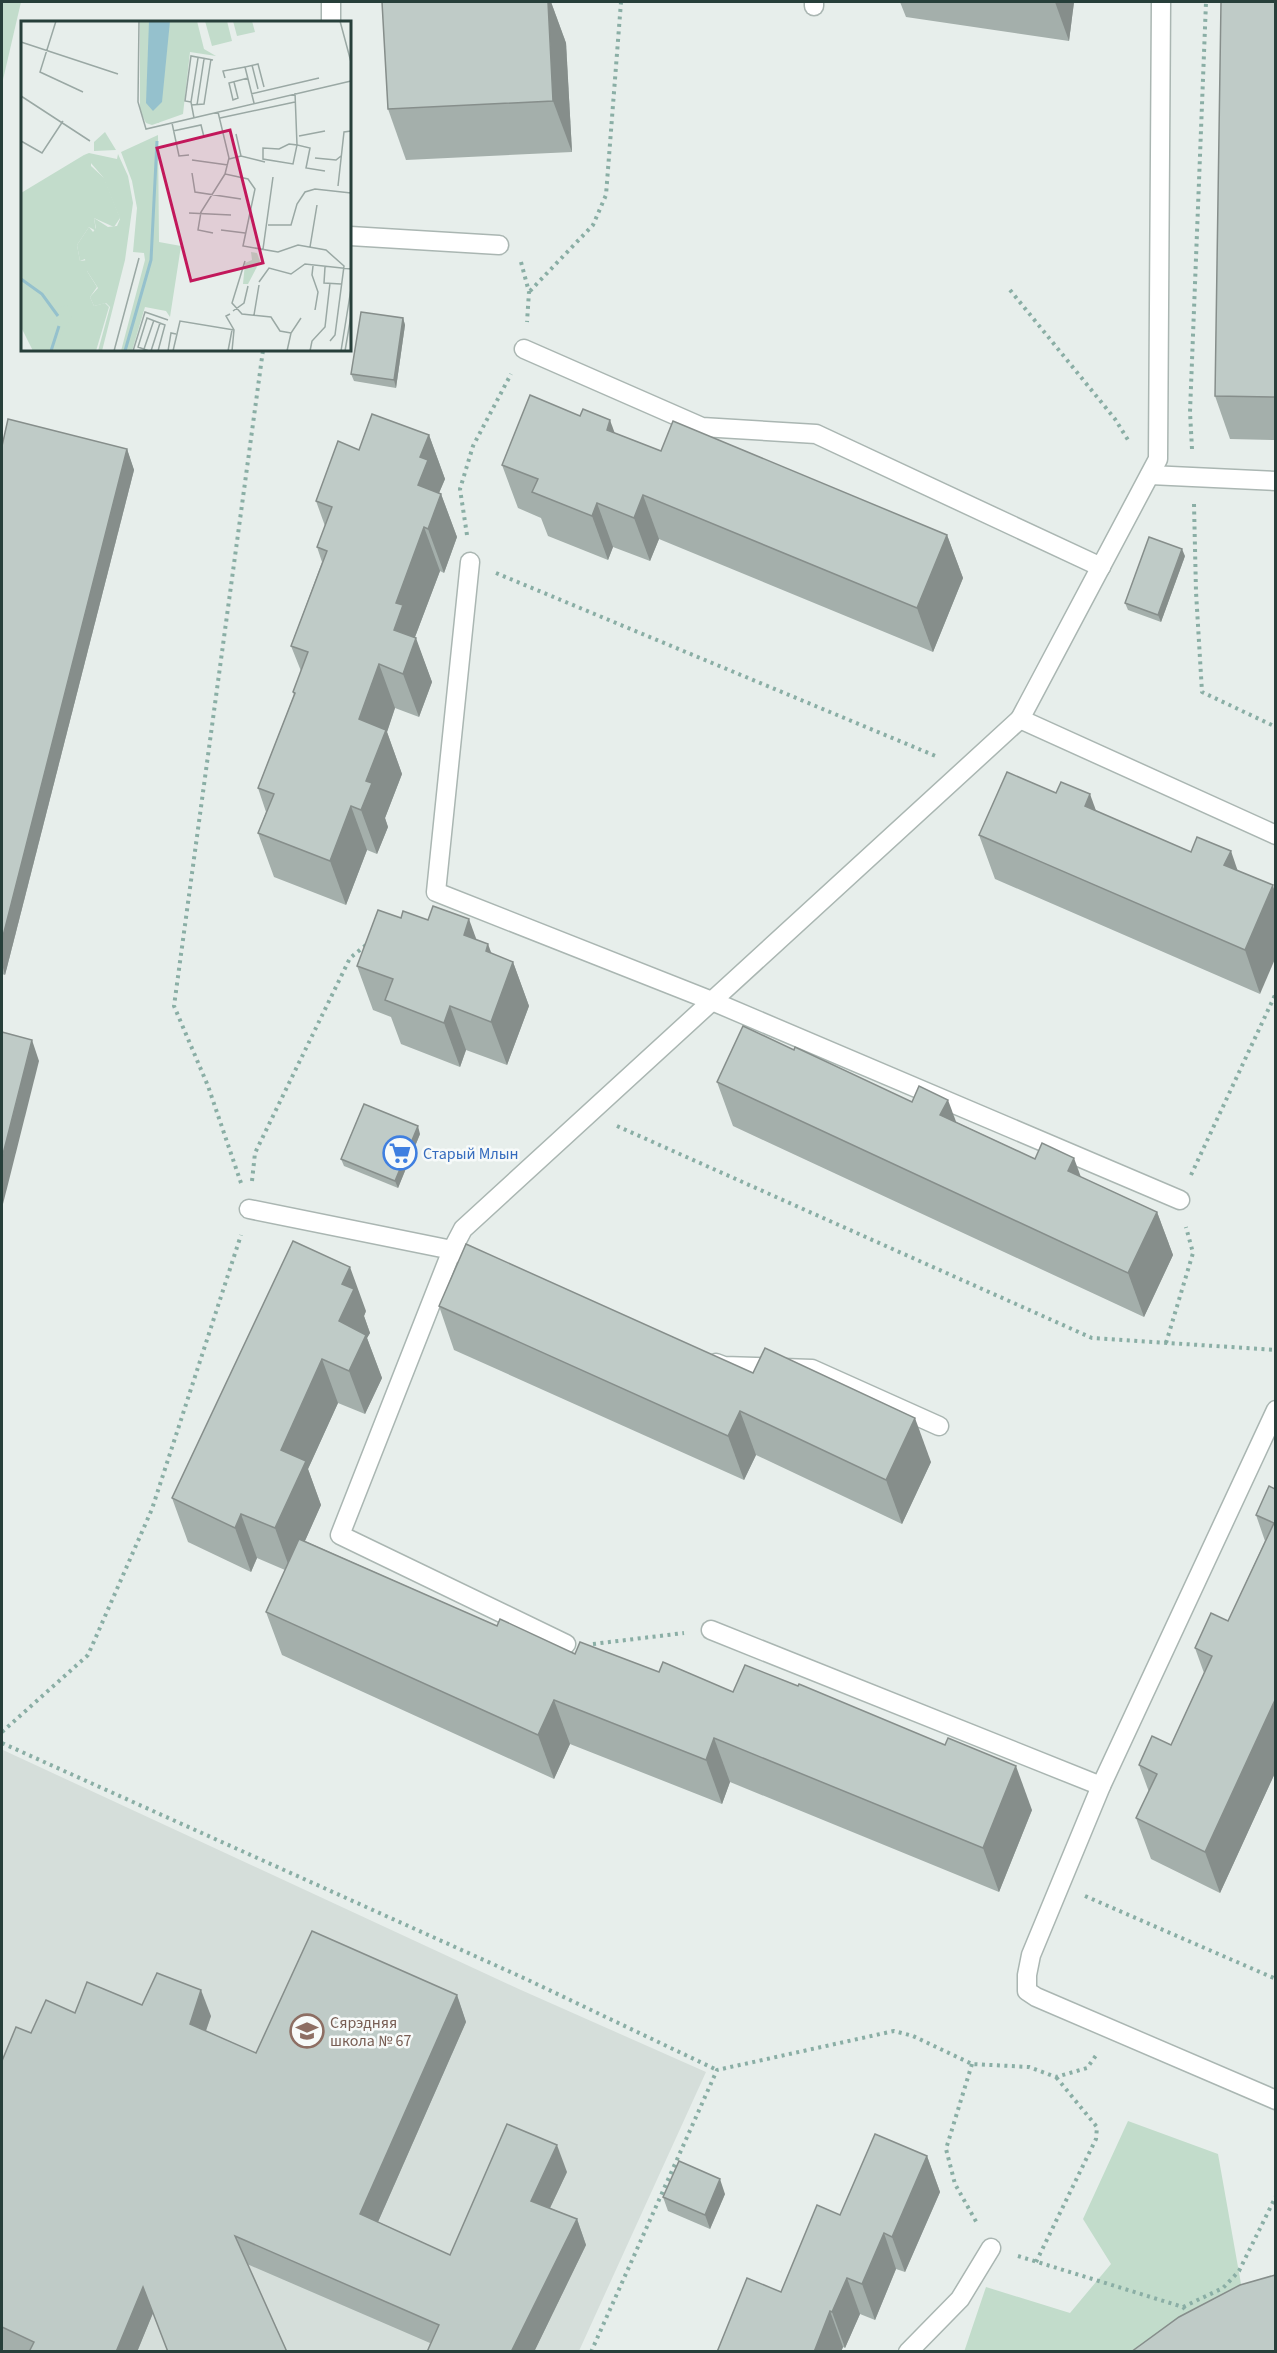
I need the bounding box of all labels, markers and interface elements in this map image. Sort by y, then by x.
inset map [21,21,351,351]
supermarket icon: Старый Млын [382,1135,418,1171]
place label: Старый Млын [423,1143,519,1165]
place label: Сярэдняя школа № 67 [330,2012,411,2052]
school or university icon: Сярэдняя школа № 67 [289,2013,325,2049]

